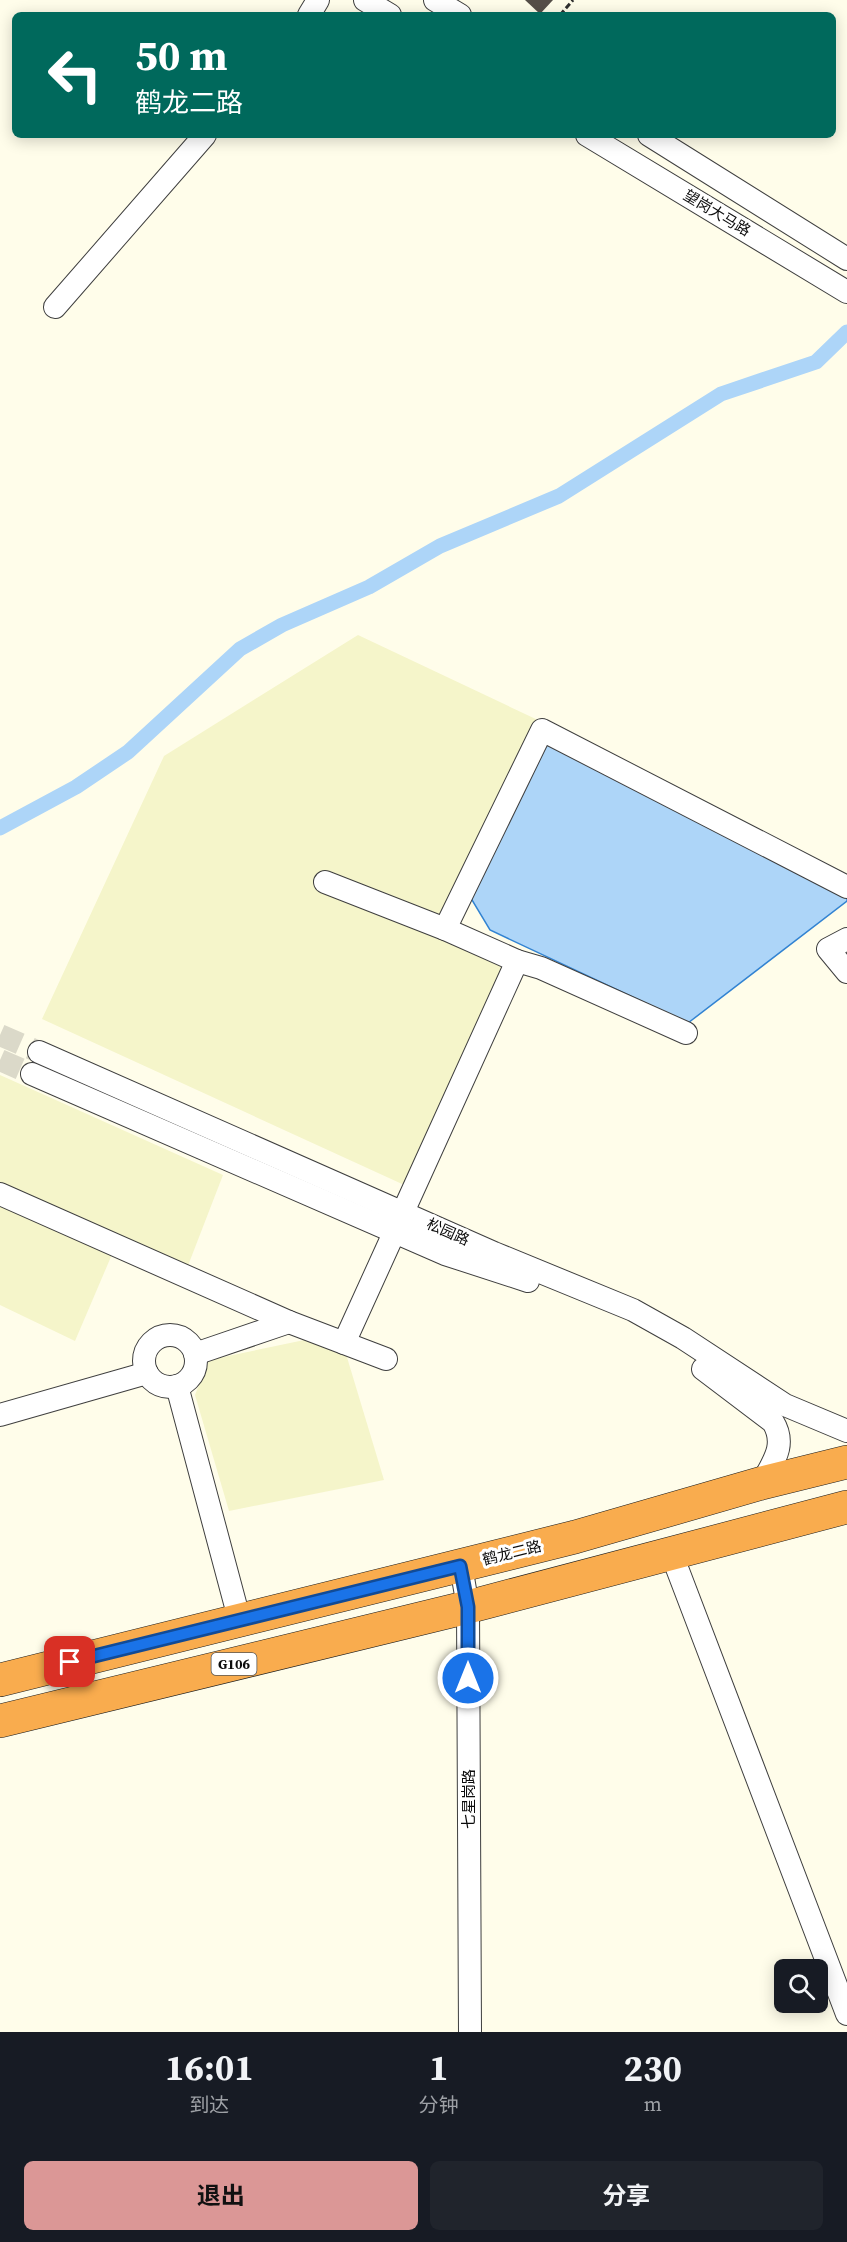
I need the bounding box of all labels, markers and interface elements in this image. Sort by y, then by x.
text: 50 m [135,26,228,84]
icon: left [36,36,114,114]
text: 鹤龙二路 [135,84,243,121]
street label: 望岗大马路 [680,184,755,241]
street label: 松园路 [423,1213,473,1250]
street label: 鹤龙二路 [480,1535,544,1570]
pin [44,1636,95,1687]
icon: arrive [53,1645,86,1678]
position arrow [436,1646,500,1710]
road number: G106 [212,1653,256,1675]
street label: 七星岗路 [458,1769,479,1829]
map controls [774,1959,828,2013]
button: search [774,1959,828,2013]
text: 16:01 [165,2043,254,2092]
text: 1 [429,2043,448,2092]
text: 230 [624,2044,682,2093]
text: m [644,2090,662,2118]
text: 到达 [189,2091,229,2119]
text: 分钟 [419,2091,459,2119]
button: 退出 [24,2161,418,2230]
button: 分享 [430,2161,823,2230]

